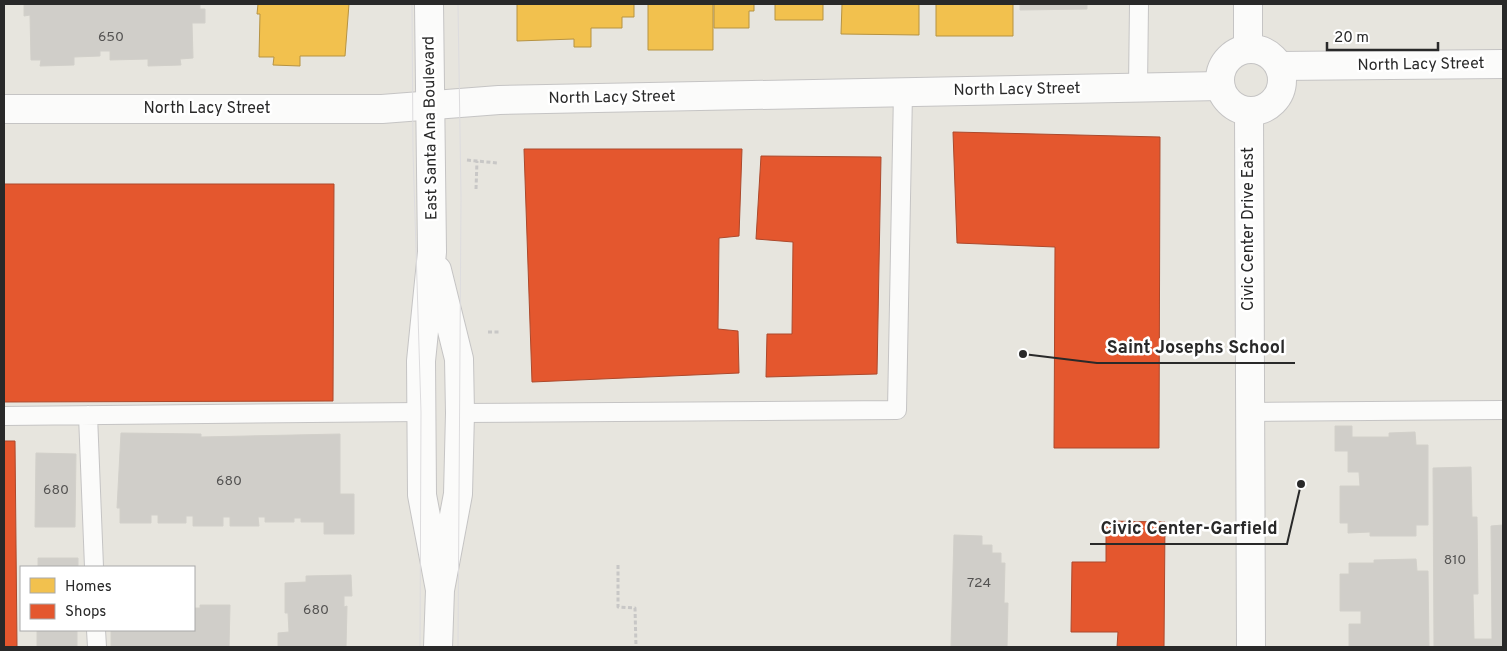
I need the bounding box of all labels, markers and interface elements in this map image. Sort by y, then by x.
scale bar [1327,20,1438,52]
house number: 650 [98,29,124,46]
text: 20 m [1334,29,1369,48]
street label: East Santa Ana Boulevard [419,36,443,220]
street label: North Lacy Street [1357,54,1485,76]
street label: North Lacy Street [953,79,1081,101]
street label: North Lacy Street [548,87,676,109]
street label: North Lacy Street [143,99,271,119]
street label: Civic Center Drive East [1239,147,1259,311]
callout: Saint Josephs School [1097,330,1295,363]
text: Saint Josephs School [1107,337,1285,360]
house number: 680 [216,473,242,490]
house number: 680 [43,482,69,499]
callout: Civic Center-Garfield [1090,511,1287,544]
text: Civic Center-Garfield [1100,518,1278,541]
house number: 810 [1444,552,1466,569]
legend [20,566,195,631]
house number: 724 [967,575,991,592]
text: Homes [65,578,112,597]
house number: 680 [303,602,329,619]
text: Shops [65,603,106,622]

